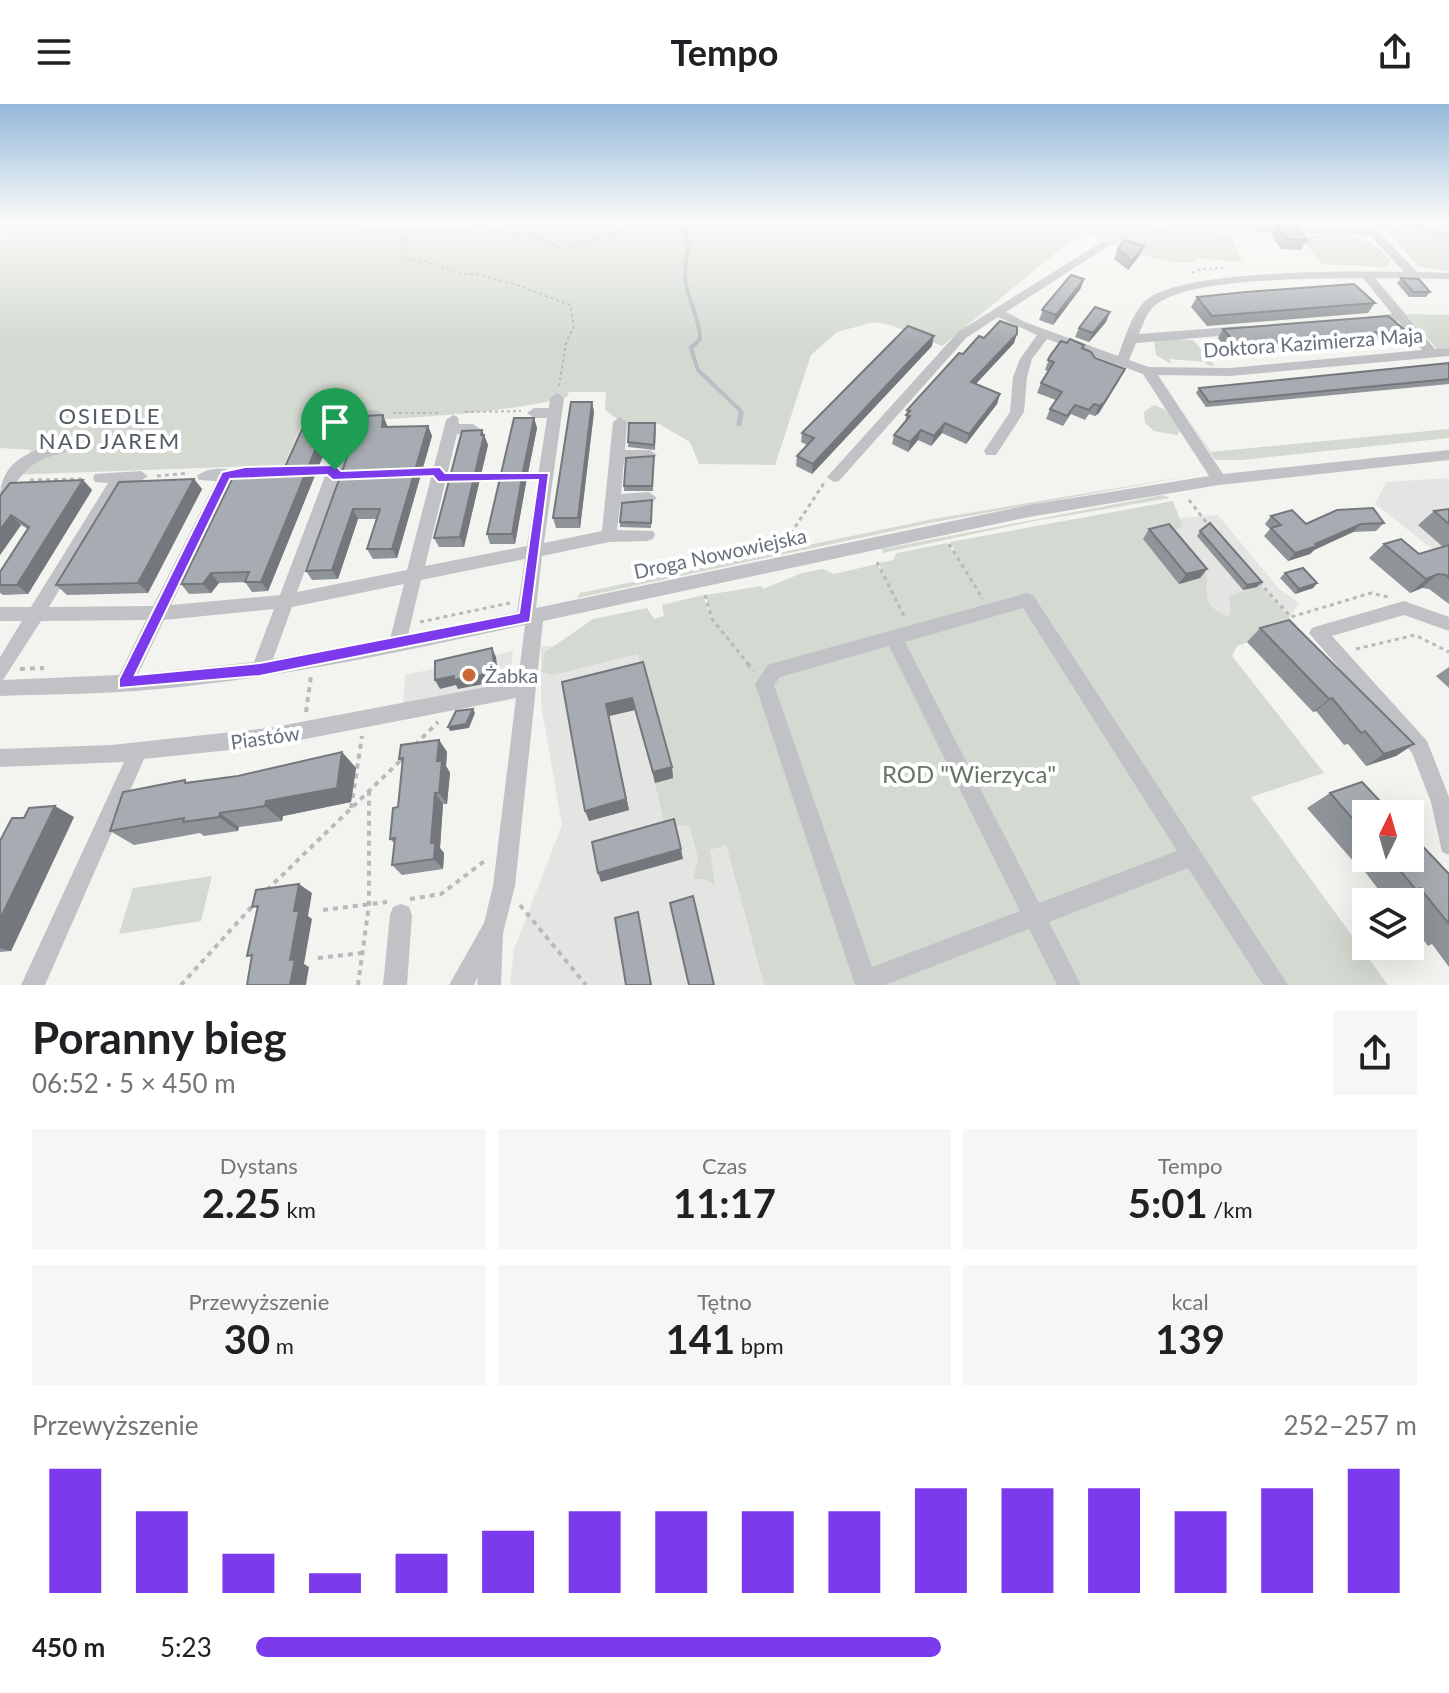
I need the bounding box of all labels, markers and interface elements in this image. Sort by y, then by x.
icon: menu [32,30,76,74]
text: Tempo [671,30,778,74]
icon: share [1373,30,1417,74]
street label: Doktora Kazimierza Maja [1202,322,1424,362]
pin [301,388,369,470]
icon: arrive [313,400,357,444]
district label: OSIEDLE NAD JAREM [39,402,181,454]
street label: Droga Nowowiejska [631,523,809,583]
place label: Żabka [485,663,538,687]
marker: Żabka [460,666,478,684]
street label: Piastów [229,720,301,754]
park label: ROD "Wierzyca" [882,759,1056,788]
north arrow [1352,800,1424,872]
map controls [1352,800,1424,960]
button: layers [1352,888,1424,960]
text: Poranny bieg [32,1011,287,1063]
button: share [1333,1011,1417,1095]
text: 06:52 · 5 × 450 m [32,1067,236,1099]
text: Dystans [220,1152,298,1179]
text: Czas [702,1152,747,1179]
text: Tempo [1158,1152,1223,1179]
text: 2.25 [202,1179,281,1227]
text: 11:17 [673,1179,776,1227]
text: 5:01 [1128,1179,1208,1227]
text: km [281,1196,316,1223]
text: /km [1208,1196,1253,1223]
text: Przewyższenie [188,1288,329,1315]
text: Tętno [697,1288,752,1315]
text: kcal [1172,1288,1209,1315]
text: 30 [224,1315,270,1363]
text: 141 [665,1315,735,1363]
text: 139 [1155,1315,1225,1363]
text: m [270,1332,294,1359]
text: bpm [735,1332,783,1359]
text: Przewyższenie [32,1409,198,1441]
text: 252–257 m [1283,1409,1417,1441]
text: 450 m [32,1631,105,1663]
text: 5:23 [160,1631,212,1663]

